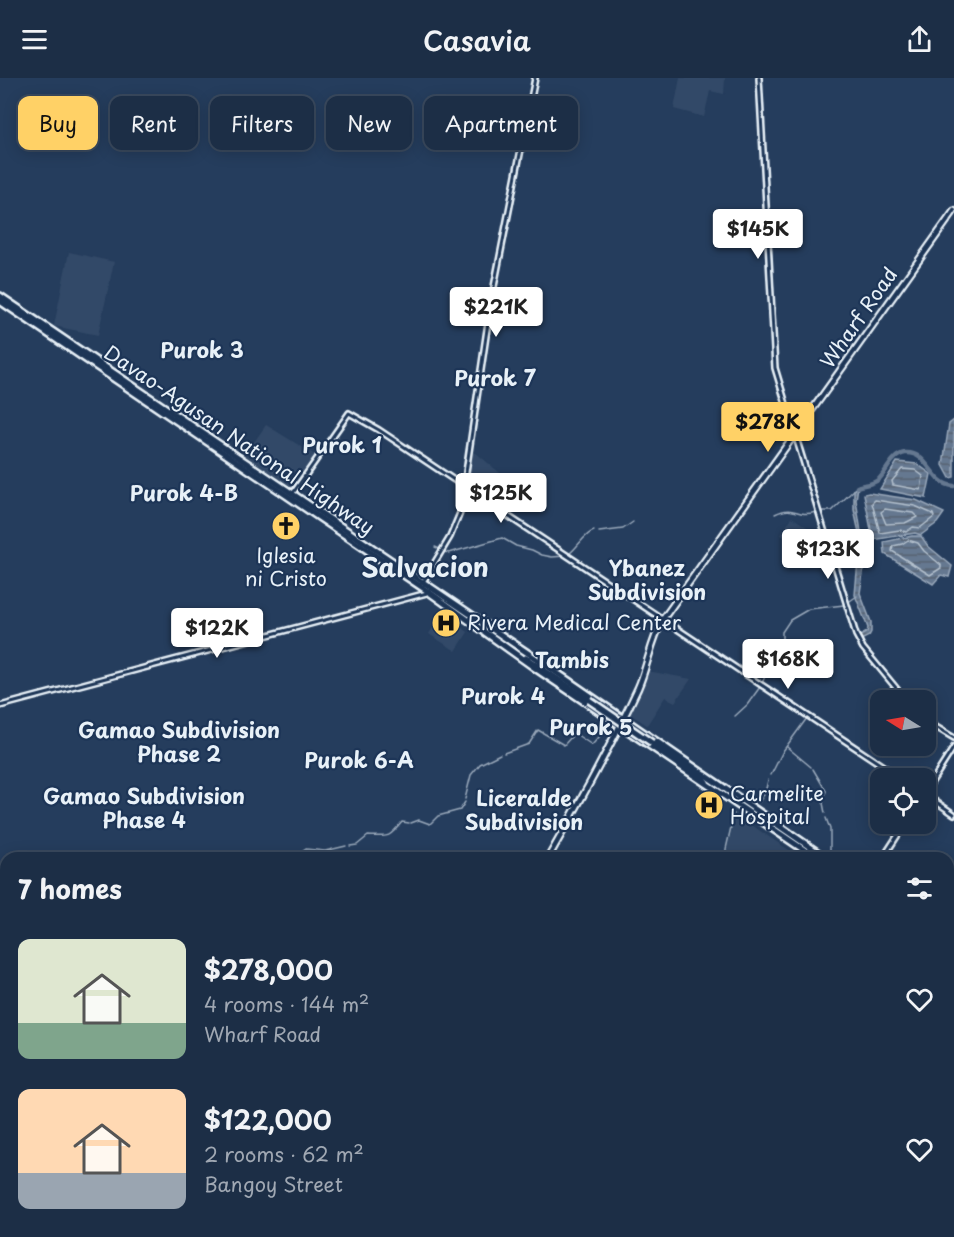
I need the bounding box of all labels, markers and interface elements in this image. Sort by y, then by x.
text: Casavia [423,19,531,60]
icon: menu [18,23,51,56]
icon: share [903,23,936,56]
chip: Buy [18,96,98,150]
chip: Rent [110,96,198,150]
chip: Filters [210,96,314,150]
chip: New [326,96,412,150]
chip: Apartment [424,96,578,150]
pin: $145K [716,209,800,260]
text: $145K [727,213,789,243]
street label: Wharf Road [812,261,904,374]
pin: $221K [454,287,538,338]
text: $221K [464,291,528,321]
district label: Purok 3 [160,333,244,365]
street label: Davao-Agusan National Highway [98,337,381,541]
district label: Purok 7 [454,361,537,393]
pin: $278K [726,402,810,453]
text: $278K [735,406,801,436]
district label: Purok 1 [302,428,382,460]
pin: $125K [459,473,543,524]
district label: Purok 4-B [130,476,238,508]
text: $125K [470,477,532,507]
church icon: Iglesia ni Cristo [270,510,302,542]
pin: $123K [786,529,870,580]
text: $123K [796,533,860,563]
place label: Iglesia ni Cristo [245,540,327,593]
district label: Salvacion [361,547,489,586]
district label: Ybanez Subdivision [588,551,706,607]
hospital icon: Rivera Medical Center [430,607,462,639]
place label: Rivera Medical Center [467,607,682,637]
pin: $122K [175,608,259,659]
text: $122K [185,612,249,642]
pin: $168K [746,639,830,690]
district label: Tambis [535,643,609,675]
text: $168K [756,643,820,673]
district label: Purok 4 [461,679,545,711]
north arrow [870,690,936,756]
map controls [870,690,936,834]
district label: Purok 5 [549,710,633,742]
district label: Gamao Subdivision Phase 2 [78,713,280,769]
district label: Purok 6-A [304,743,414,775]
button: locate [870,768,936,834]
place label: Carmelite Hospital [730,778,824,831]
district label: Gamao Subdivision Phase 4 [43,779,245,835]
district label: Liceralde Subdivision [465,781,583,837]
hospital icon: Carmelite Hospital [693,789,725,821]
text: 7 homes [18,869,122,908]
icon: filters [903,872,936,905]
text: $278,000 [204,950,333,989]
icon: home [66,963,138,1035]
icon: heart [903,983,936,1016]
text: 4 rooms · 144 m² [204,989,369,1019]
text: Wharf Road [204,1019,321,1049]
text: $122,000 [204,1100,332,1139]
icon: home [66,1113,138,1185]
icon: heart [903,1133,936,1166]
text: 2 rooms · 62 m² [204,1139,364,1169]
text: Bangoy Street [204,1169,343,1199]

